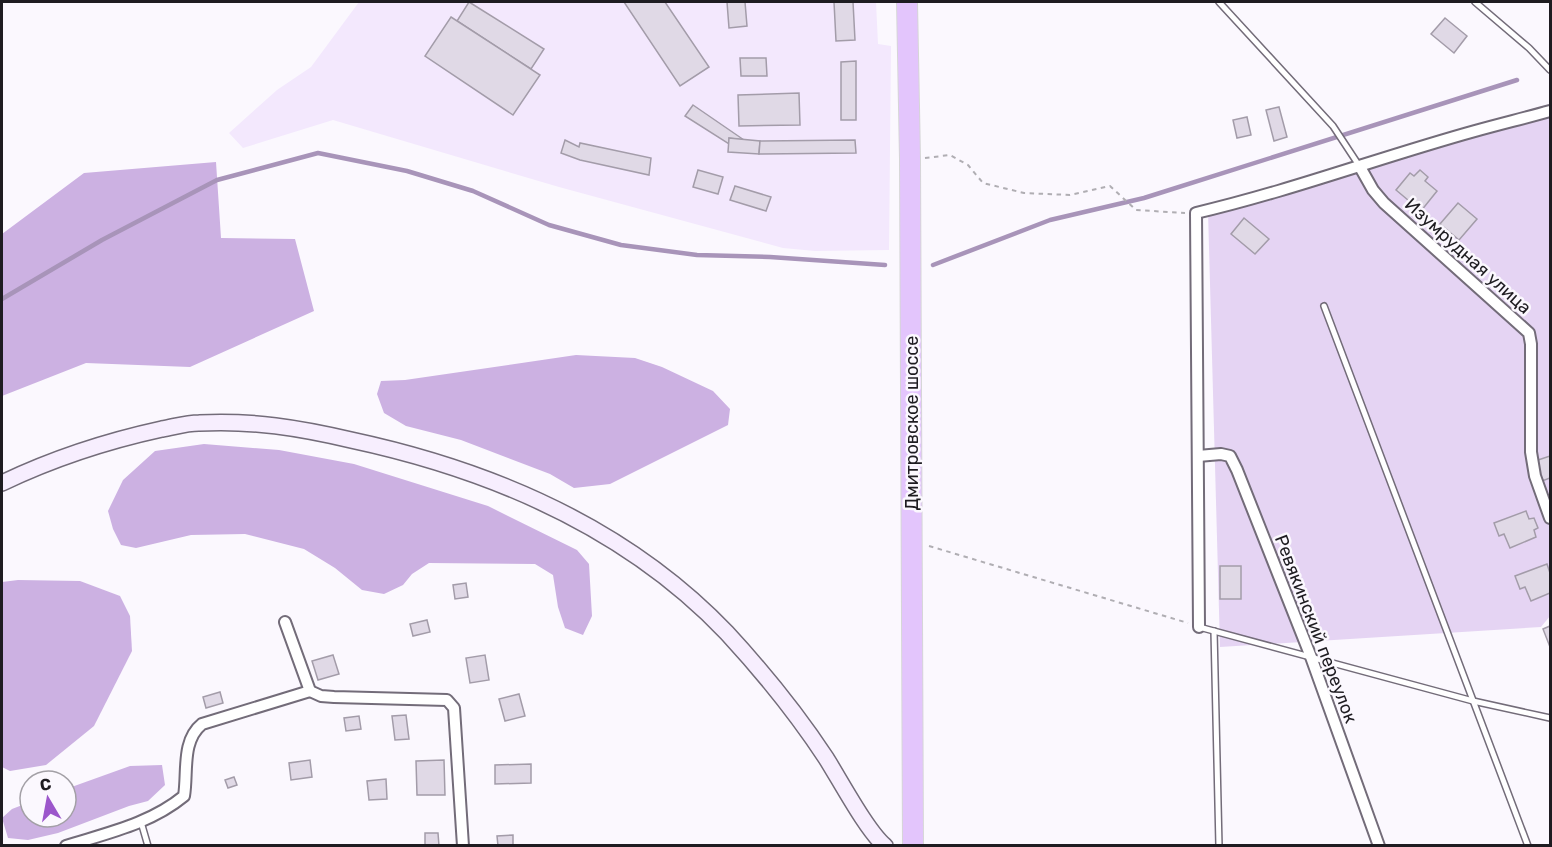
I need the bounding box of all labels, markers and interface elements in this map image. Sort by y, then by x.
street label: Изумрудная улица [1400,193,1536,319]
street label: Дмитровское шоссе [901,336,923,510]
street label: Ревякинский переулок [1270,532,1362,727]
north arrow [18,769,78,829]
text: С [38,774,53,795]

